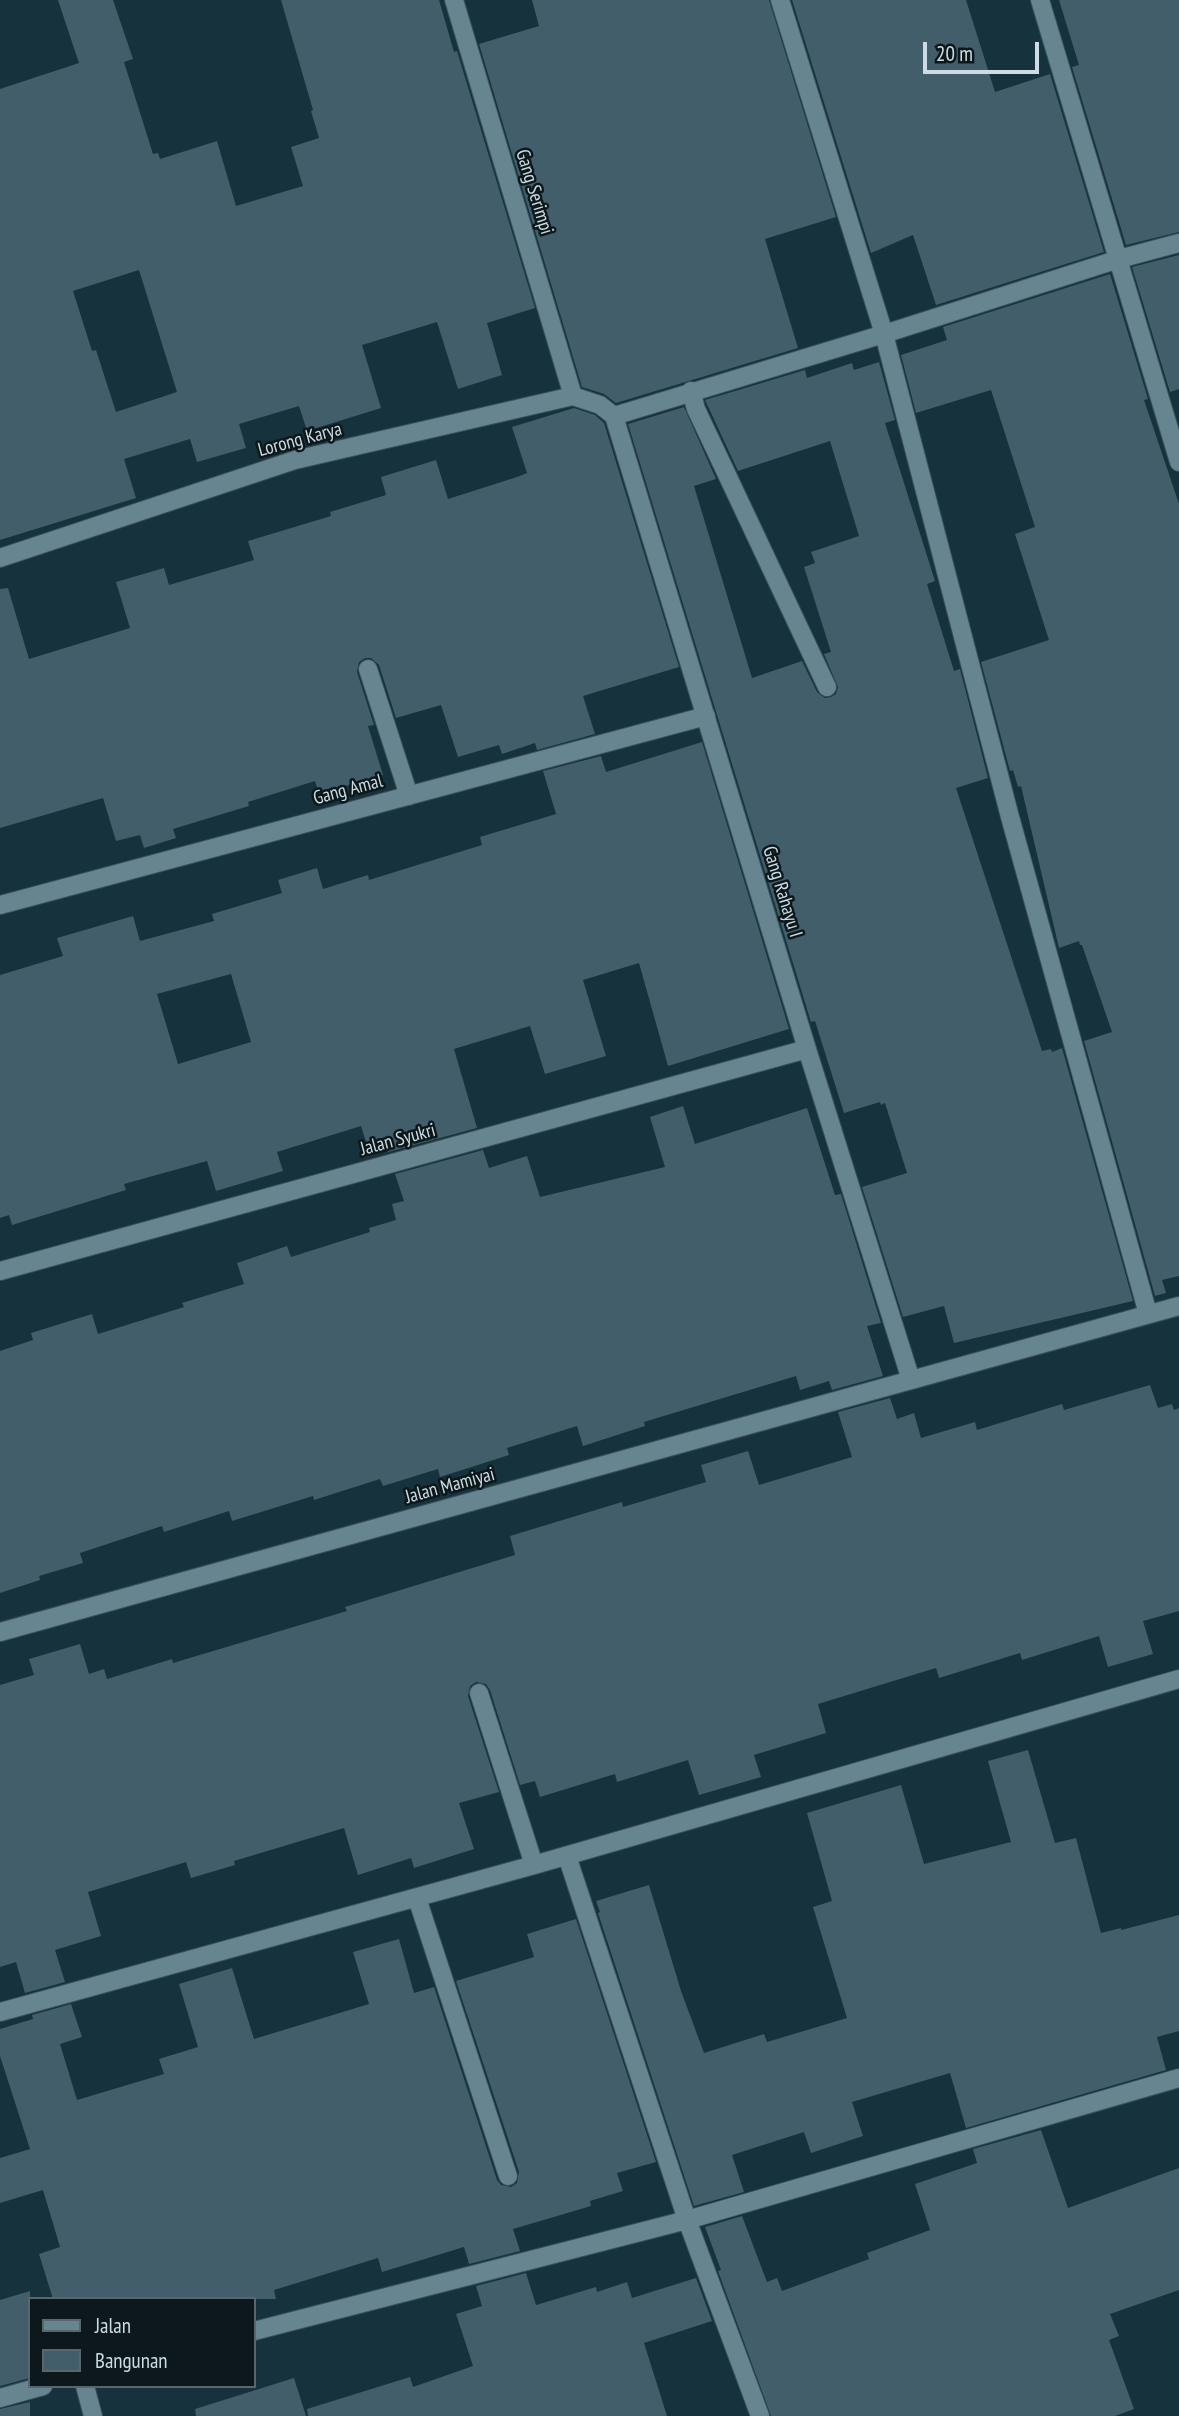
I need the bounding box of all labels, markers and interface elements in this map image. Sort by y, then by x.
scale bar [927,28,1042,72]
text: 20 m [936,40,973,67]
street label: Gang Serimpi [510,147,558,237]
street label: Lorong Karya [256,418,344,462]
street label: Gang Amal [311,770,385,810]
street label: Gang Rahayu I [757,844,807,940]
street label: Jalan Syukri [358,1119,438,1161]
street label: Jalan Mamiyai [403,1463,497,1509]
legend [28,2297,256,2388]
text: Jalan [95,2312,131,2339]
text: Bangunan [95,2347,168,2374]

